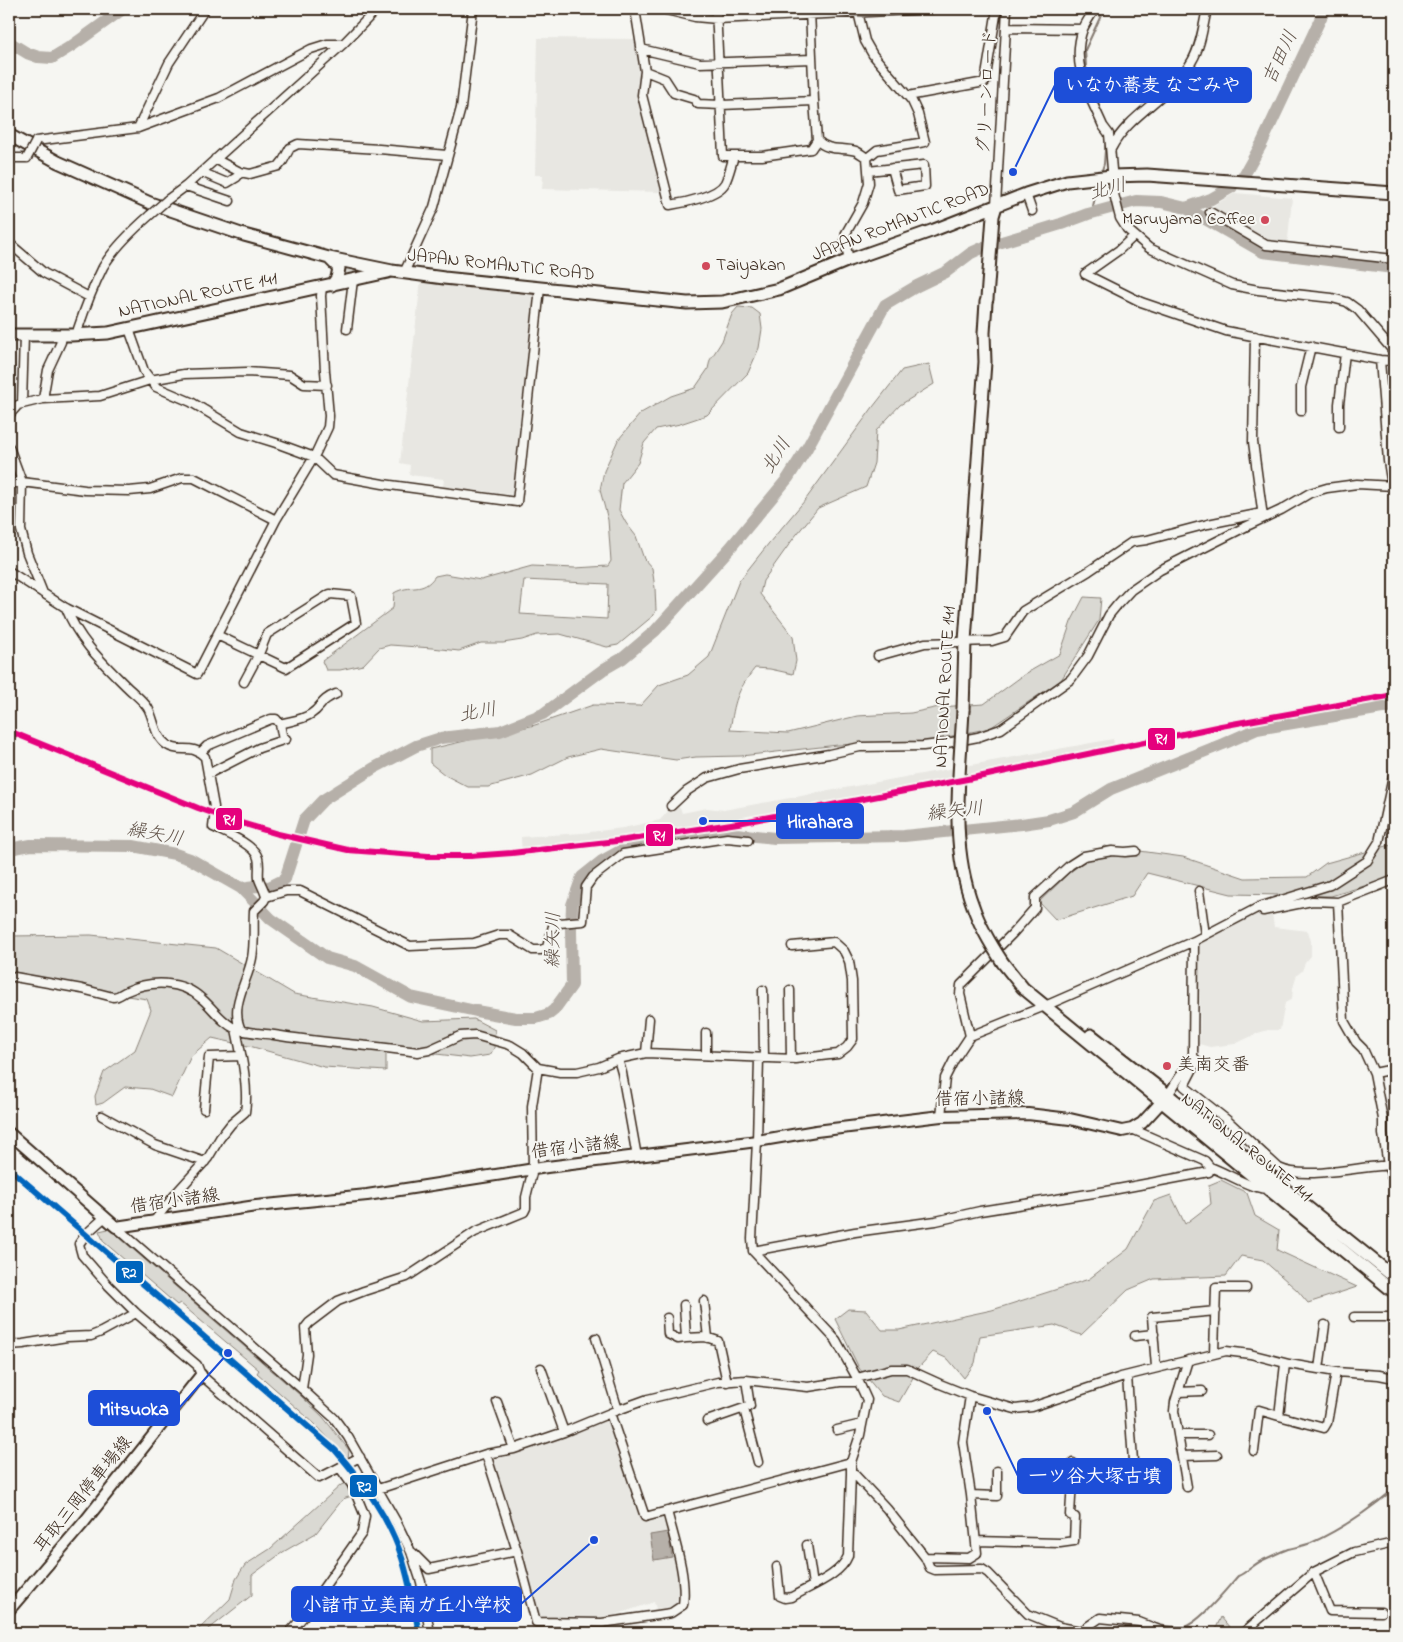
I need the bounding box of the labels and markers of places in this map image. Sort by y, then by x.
callout: いなか蕎麦 なごみや [1055,68,1251,102]
place label: Maruyama Coffee [1122,207,1256,233]
marker: Maruyama Coffee [1259,214,1271,226]
place label: Taiyakan [716,253,786,279]
marker: Taiyakan [700,260,712,272]
callout: Hirahara [777,804,863,838]
place label: 美南交番 [1177,1053,1249,1079]
marker: 美南交番 [1161,1060,1173,1072]
callout: Mitsuoka [89,1391,179,1425]
callout: 一ツ谷大塚古墳 [1018,1459,1171,1493]
callout: 小諸市立美南ガ丘小学校 [292,1587,521,1621]

